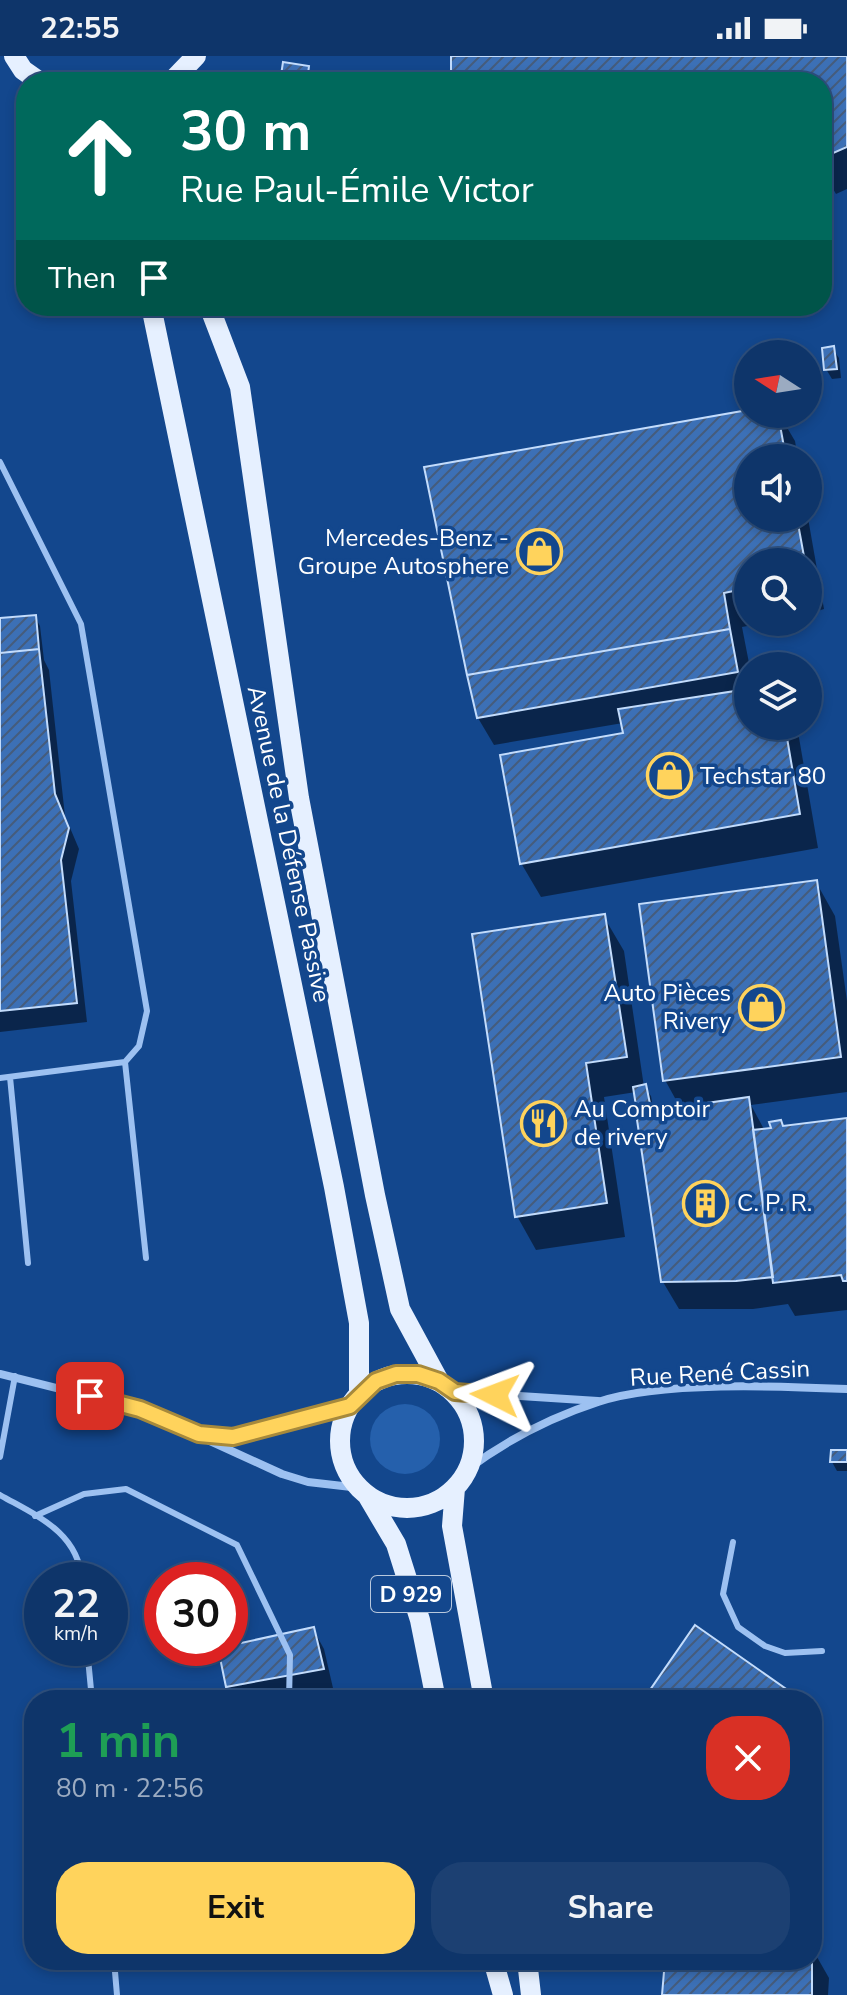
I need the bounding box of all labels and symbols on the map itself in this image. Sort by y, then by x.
north arrow [734,340,822,428]
place label: Mercedes-Benz - Groupe Autosphere [298,522,509,582]
shop icon: Mercedes-Benz - Groupe Autosphere [516,528,564,576]
street label: Avenue de la Défense Passive [240,683,338,1005]
shop icon: Techstar 80 [645,752,693,800]
place label: Techstar 80 [700,760,826,792]
place label: Auto Pièces Rivery [604,977,732,1037]
shop icon: Auto Pièces Rivery [738,983,786,1031]
place label: Au Comptoir de rivery [574,1093,710,1153]
restaurant icon: Au Comptoir de rivery [519,1099,567,1147]
building icon: C. P. R. [682,1179,730,1227]
place label: C. P. R. [737,1187,812,1219]
street label: Rue René Cassin [629,1352,811,1394]
position arrow [453,1353,537,1437]
pin [56,1362,124,1430]
speed limit sign: 30 [144,1562,248,1666]
road number: D 929 [371,1576,451,1612]

